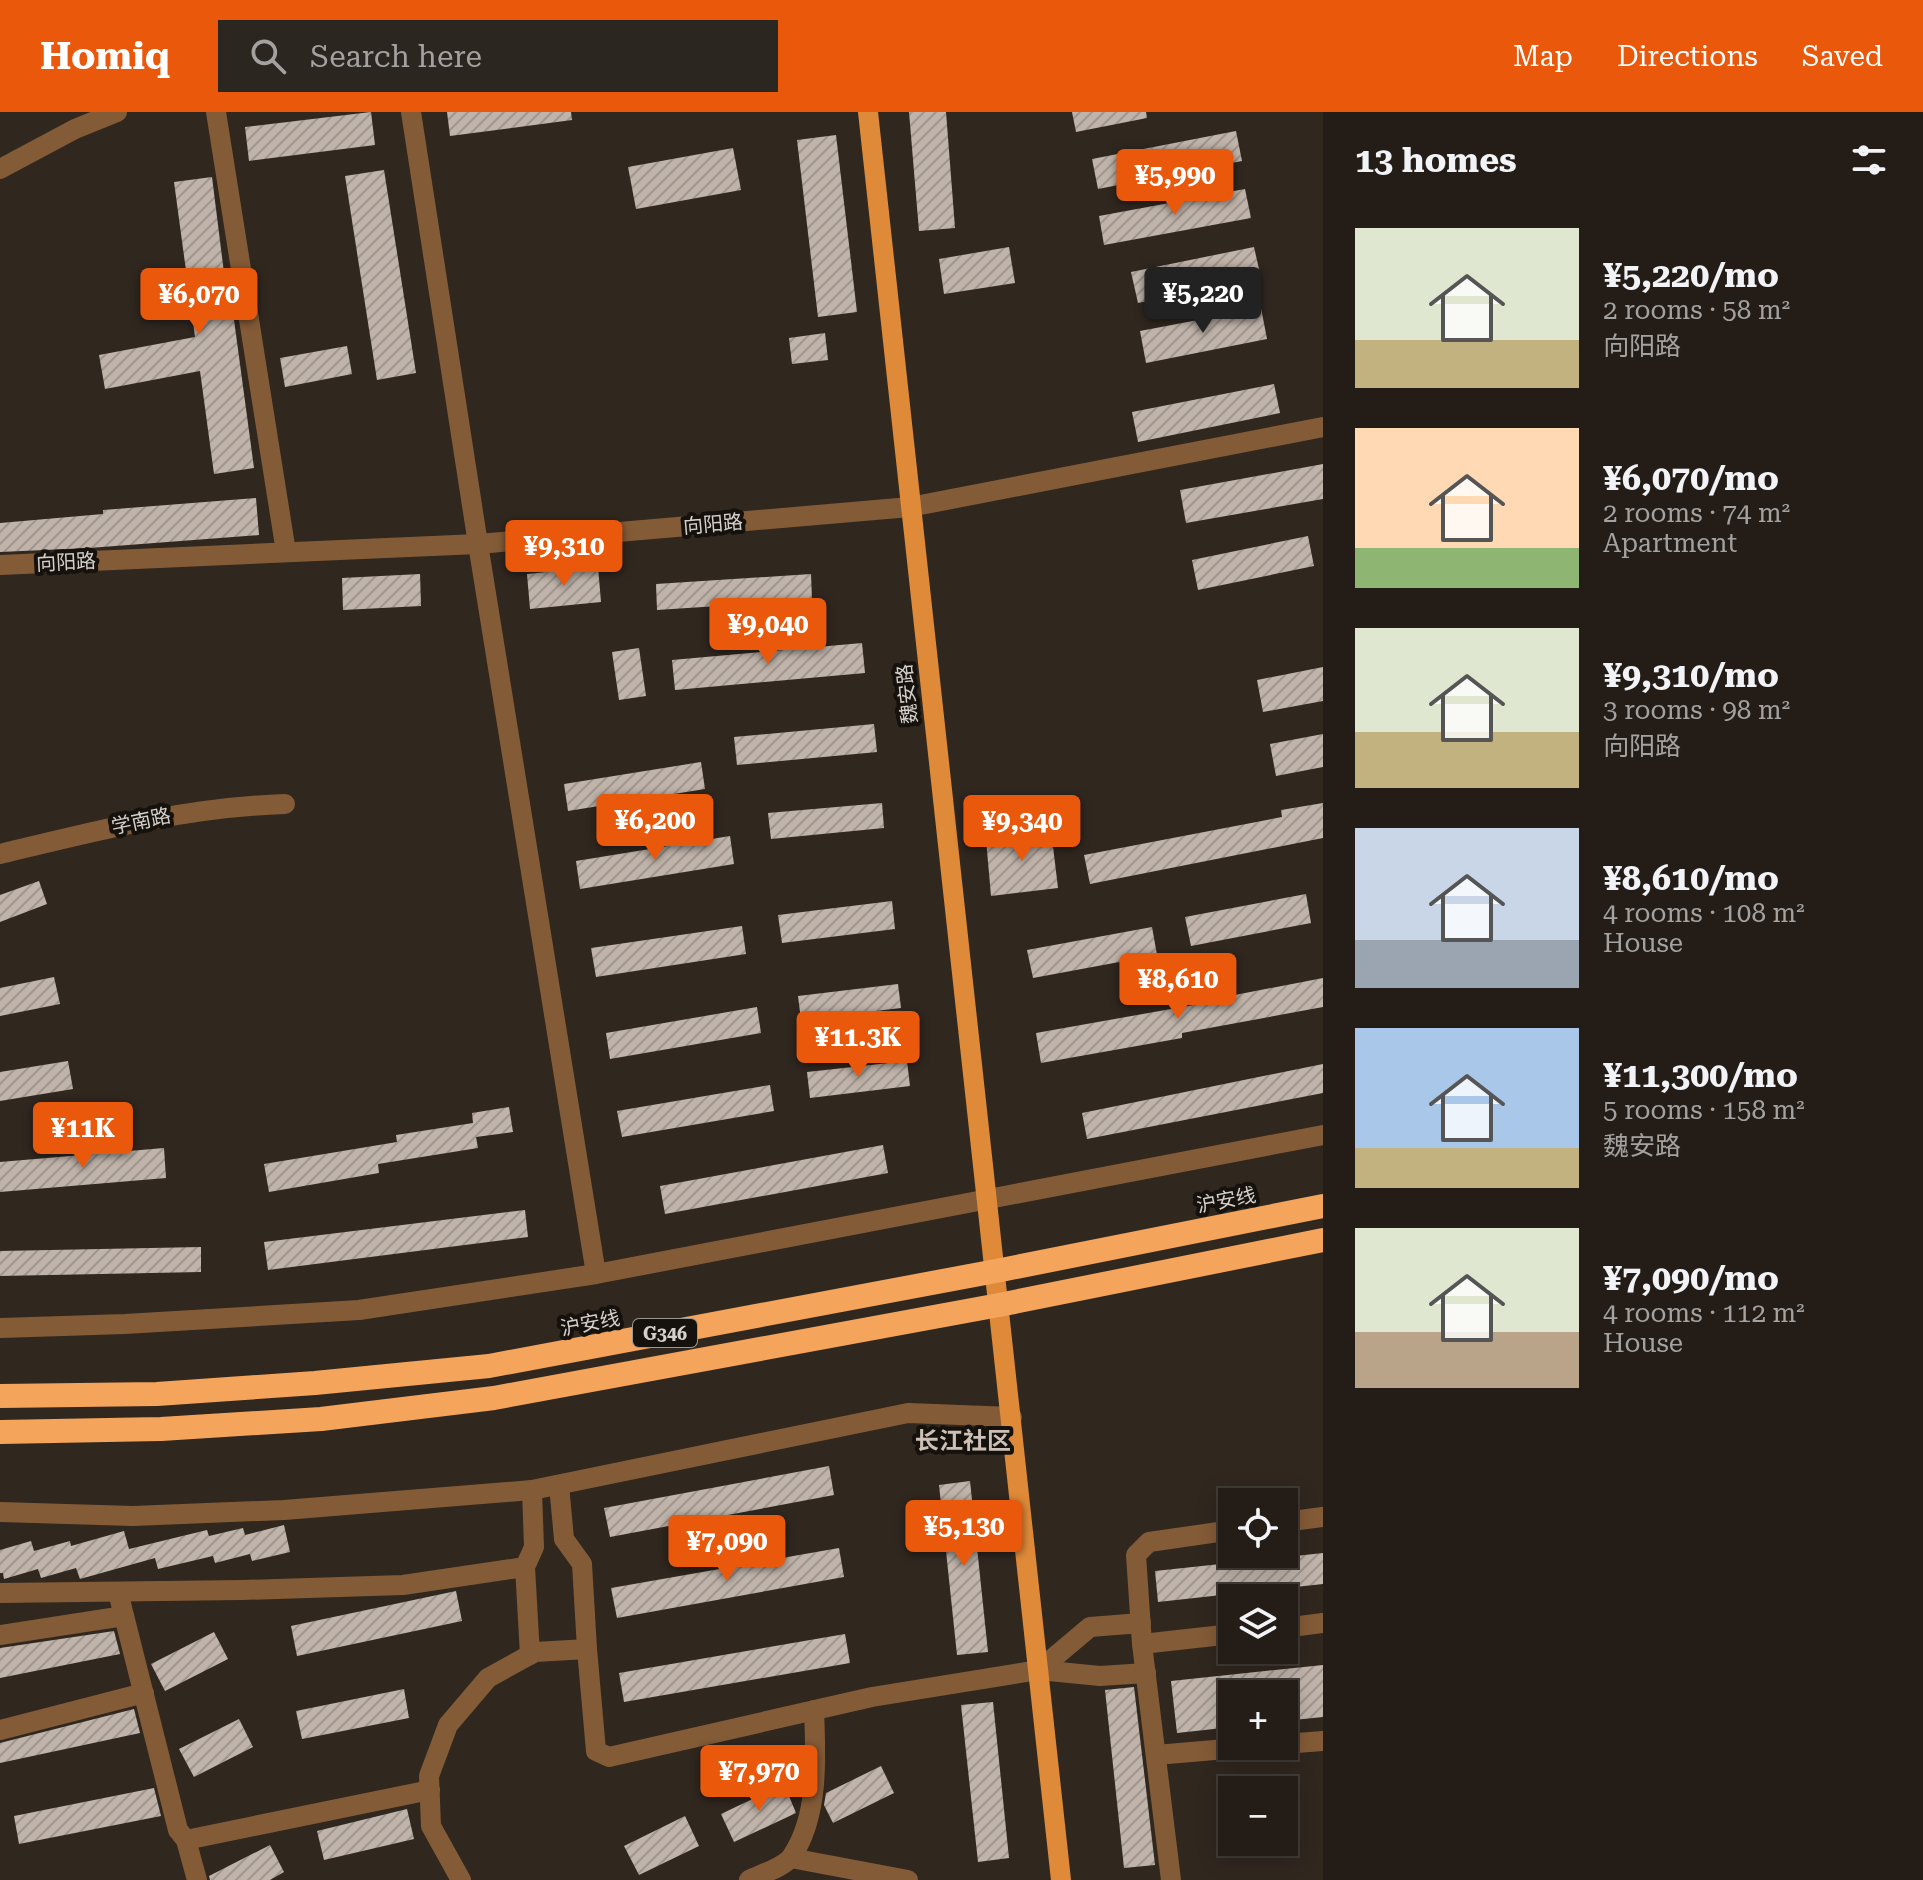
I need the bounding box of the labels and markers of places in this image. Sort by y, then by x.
pin: ¥5,990 [1110,149,1240,217]
pin: ¥5,220 [1138,267,1268,335]
pin: ¥6,070 [134,268,264,336]
pin: ¥9,310 [499,520,629,588]
pin: ¥9,040 [703,598,833,666]
pin: ¥6,200 [590,794,720,862]
pin: ¥9,340 [957,795,1087,863]
pin: ¥8,610 [1113,953,1243,1021]
pin: ¥11.3K [793,1011,923,1079]
pin: ¥11K [36,1102,130,1170]
pin: ¥5,130 [899,1500,1029,1568]
pin: ¥7,090 [662,1515,792,1583]
pin: ¥7,970 [694,1745,824,1813]

